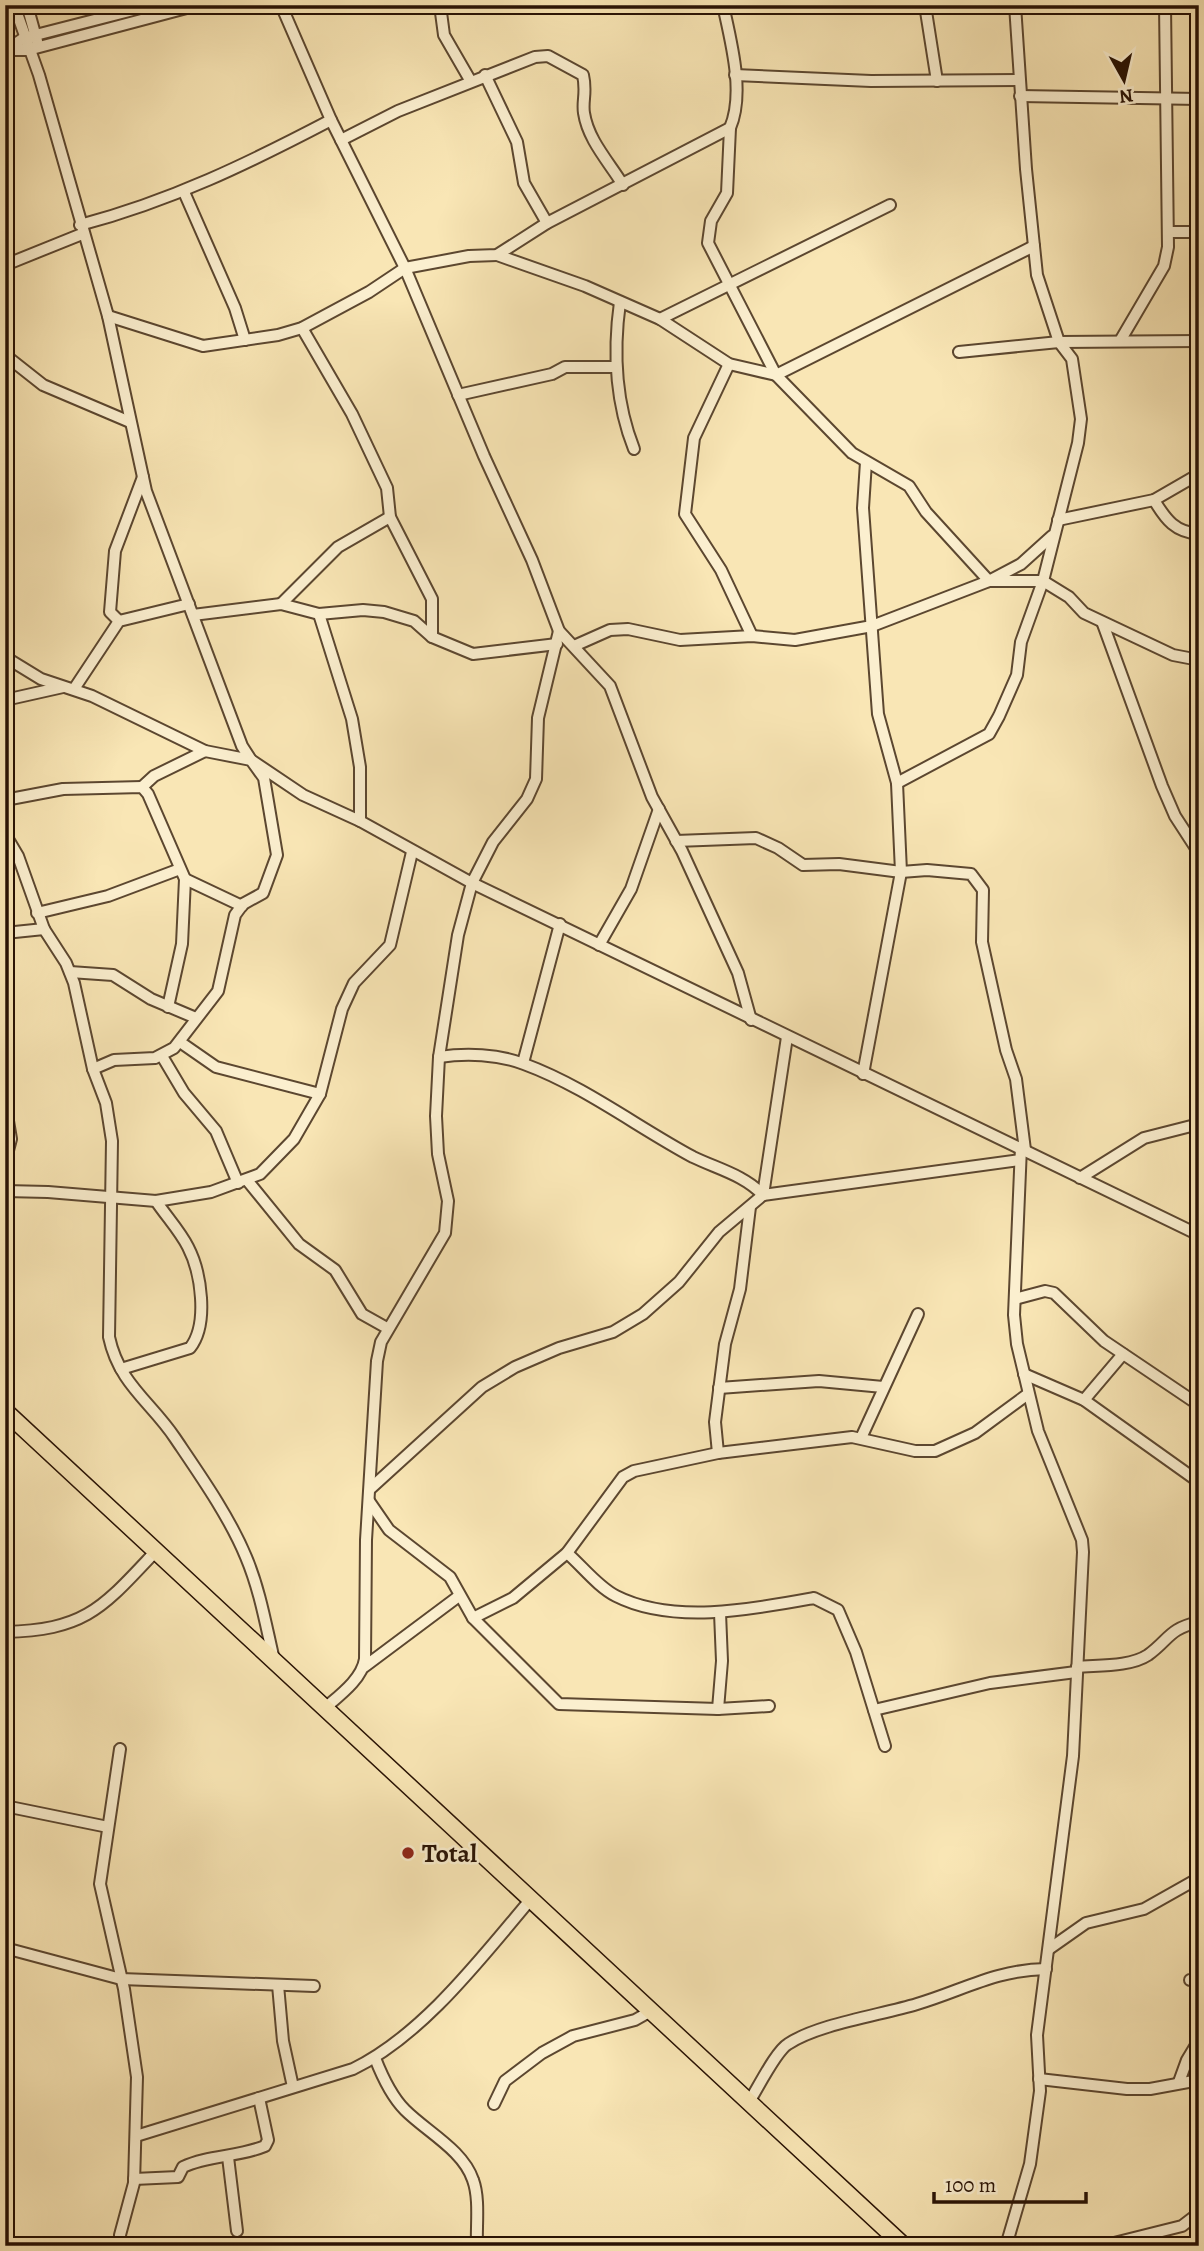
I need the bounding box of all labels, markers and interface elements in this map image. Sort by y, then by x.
north arrow [1088,46,1158,116]
text: N [1117,82,1135,110]
place label: Total [422,1836,477,1871]
marker: Total [400,1845,416,1861]
scale bar [934,2160,1087,2204]
text: 100 m [945,2171,996,2199]

